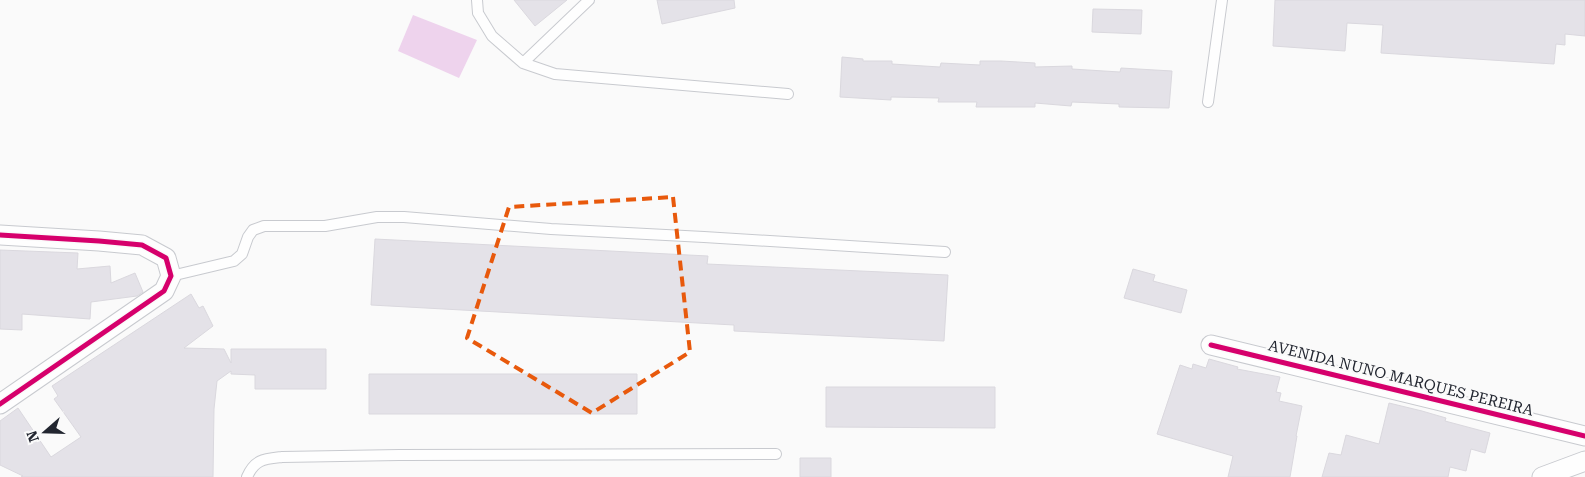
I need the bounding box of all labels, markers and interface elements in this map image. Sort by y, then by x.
street label: AVENIDA NUNO MARQUES PEREIRA [1267,336,1536,420]
north arrow [20,407,70,457]
text: N [23,428,42,444]

